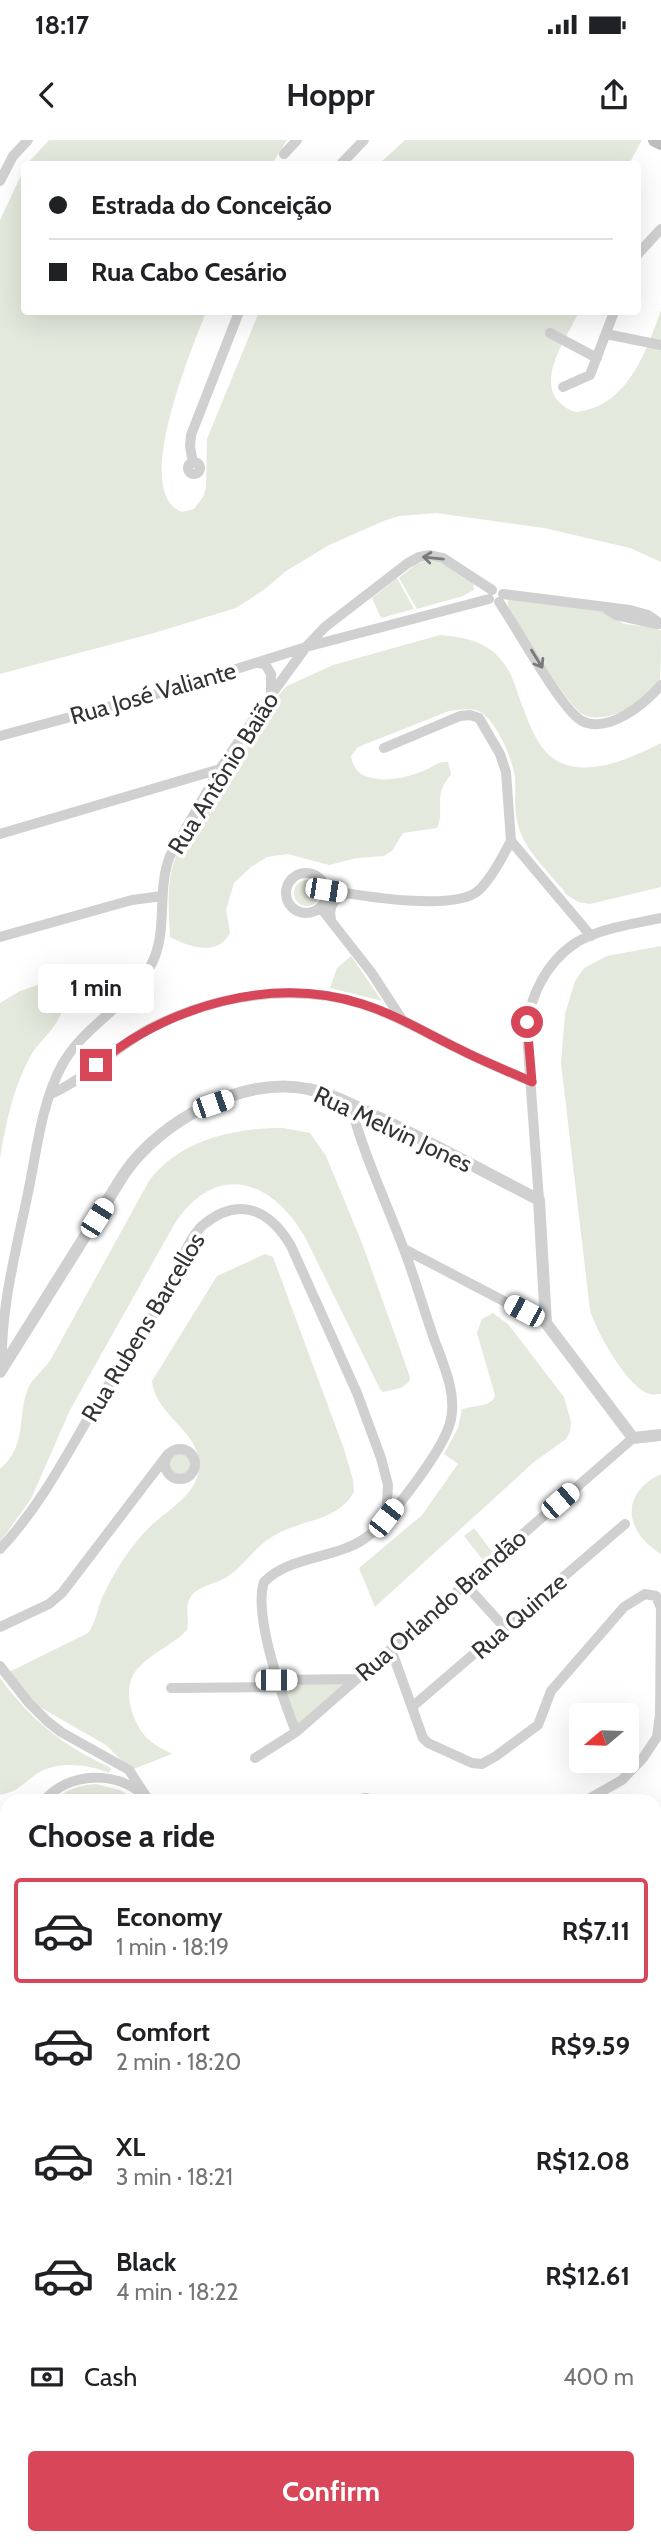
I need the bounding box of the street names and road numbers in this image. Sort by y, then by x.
street label: Rua José Valiante [67,655,239,731]
street label: Rua Antônio Baião [162,687,284,859]
street label: Rua Melvin Jones [309,1080,477,1178]
street label: Rua Rubens Barcellos [75,1227,211,1427]
street label: Rua Orlando Brandão [350,1523,532,1687]
street label: Rua Quinze [466,1567,572,1665]

